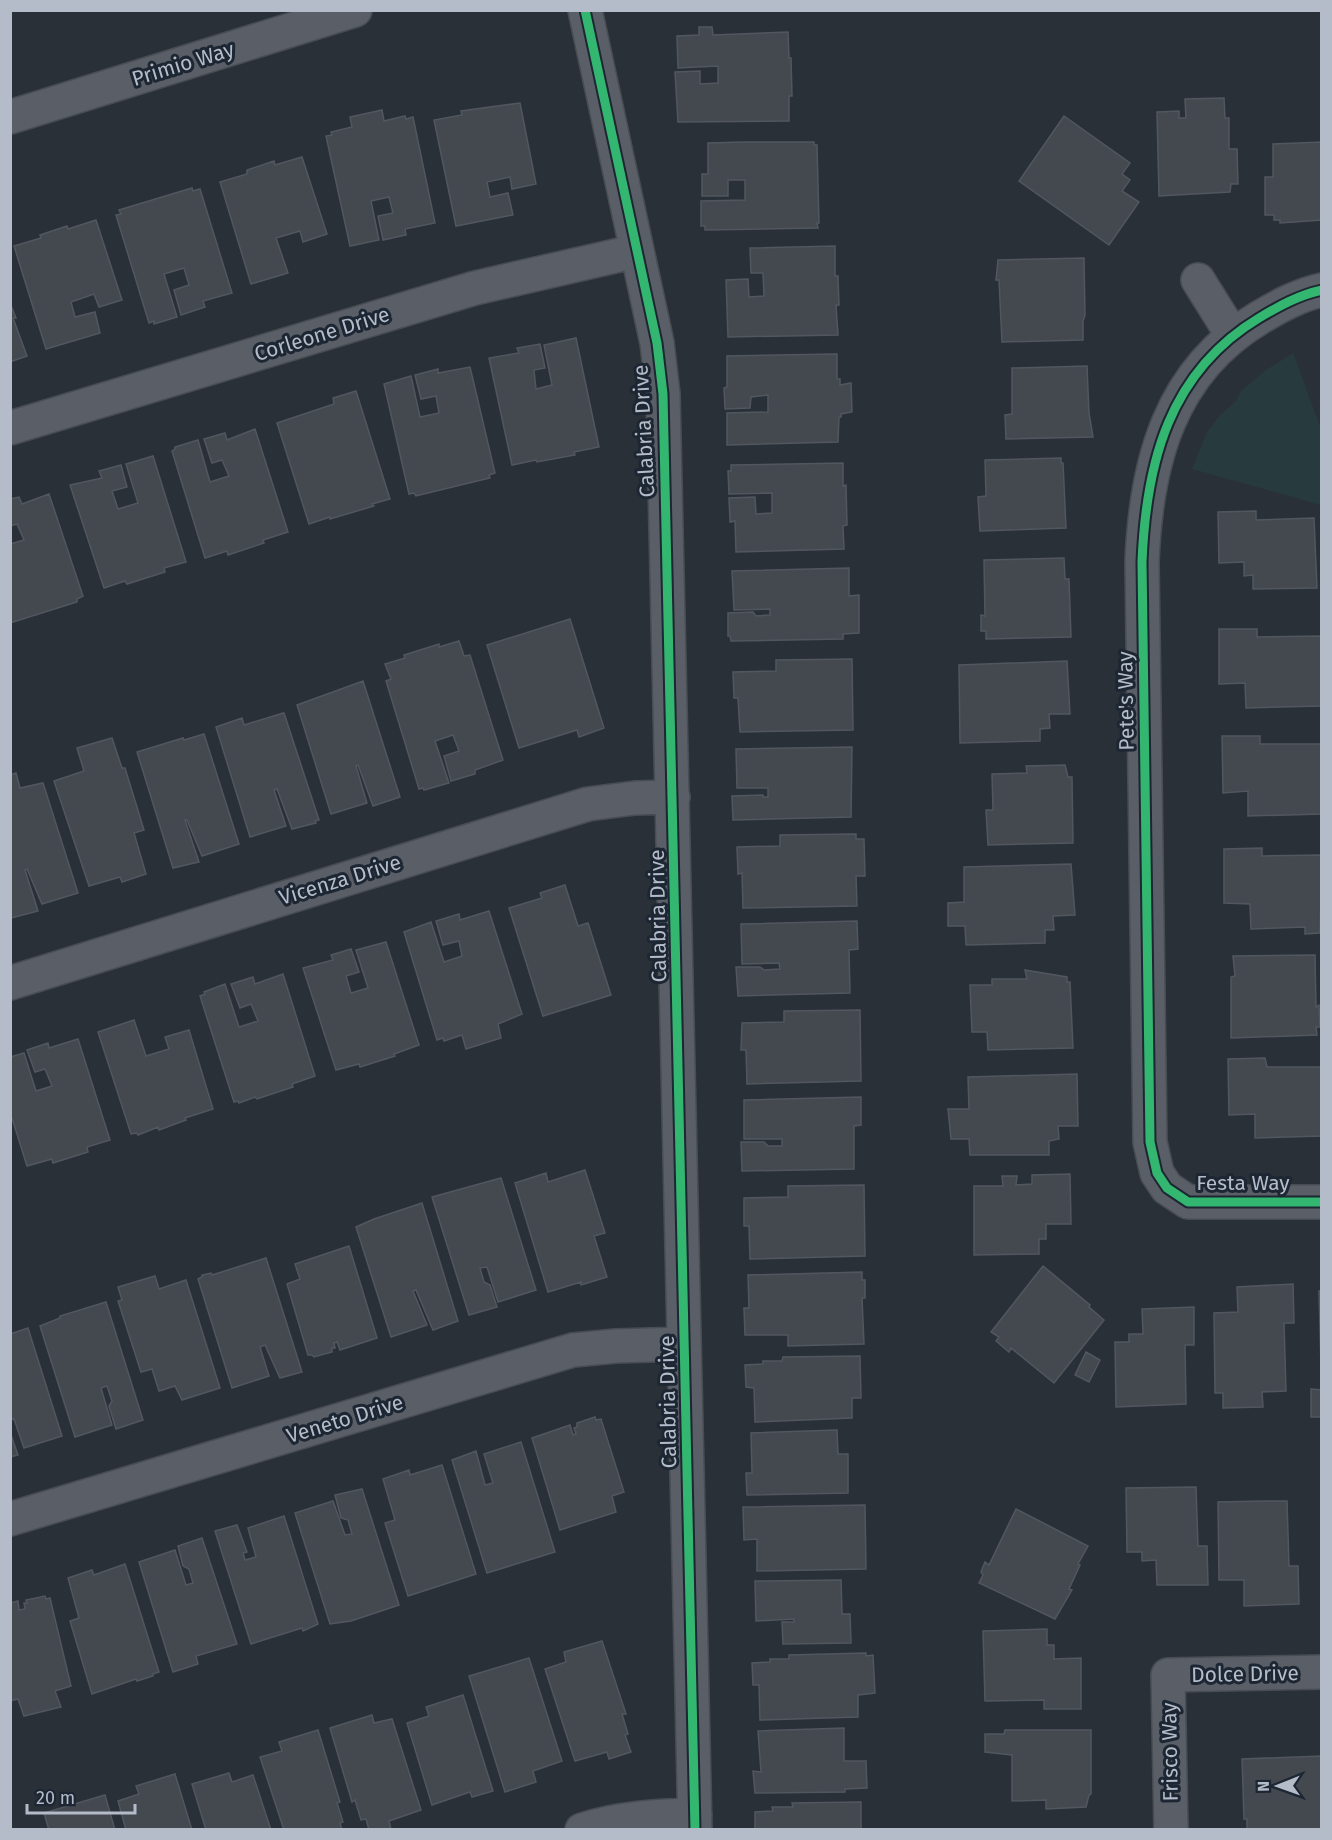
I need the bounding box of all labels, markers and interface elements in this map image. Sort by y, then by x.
street label: Primio Way [129,36,238,92]
street label: Corleone Drive [251,301,393,367]
street label: Calabria Drive [628,364,660,498]
street label: Pete's Way [1112,650,1140,751]
street label: Vicenza Drive [276,849,404,911]
street label: Calabria Drive [644,849,672,983]
street label: Festa Way [1196,1170,1290,1196]
street label: Calabria Drive [654,1335,682,1469]
street label: Veneto Drive [283,1389,407,1449]
street label: Dolce Drive [1191,1660,1299,1688]
street label: Frisco Way [1156,1702,1184,1802]
north arrow [1248,1756,1308,1816]
scale bar [27,1777,135,1815]
text: N [1254,1781,1273,1792]
text: 20 m [36,1787,75,1809]

